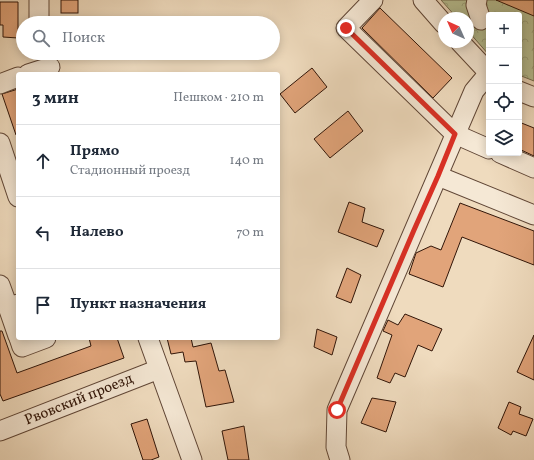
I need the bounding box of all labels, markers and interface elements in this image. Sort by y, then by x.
north arrow [438,12,474,48]
map controls [486,12,522,156]
button: + [486,12,522,48]
search box [16,16,280,60]
route end [337,19,355,37]
icon: search [30,27,52,49]
text: Поиск [62,28,105,49]
button: − [486,48,522,84]
button: locate [486,84,522,120]
text: 3 мин [32,87,79,110]
text: Пешком · 210 m [173,89,264,107]
button: layers [486,120,522,156]
text: Прямо [70,141,119,162]
icon: ahead [32,150,54,172]
text: 140 m [230,152,264,170]
text: Стадионный проезд [70,162,190,180]
icon: left [32,222,54,244]
text: Налево [70,222,124,243]
text: 70 m [236,224,264,242]
icon: arrive [32,294,54,316]
text: Пункт назначения [70,294,206,315]
street label: Рвовский проезд [22,368,137,431]
route start [328,401,346,419]

